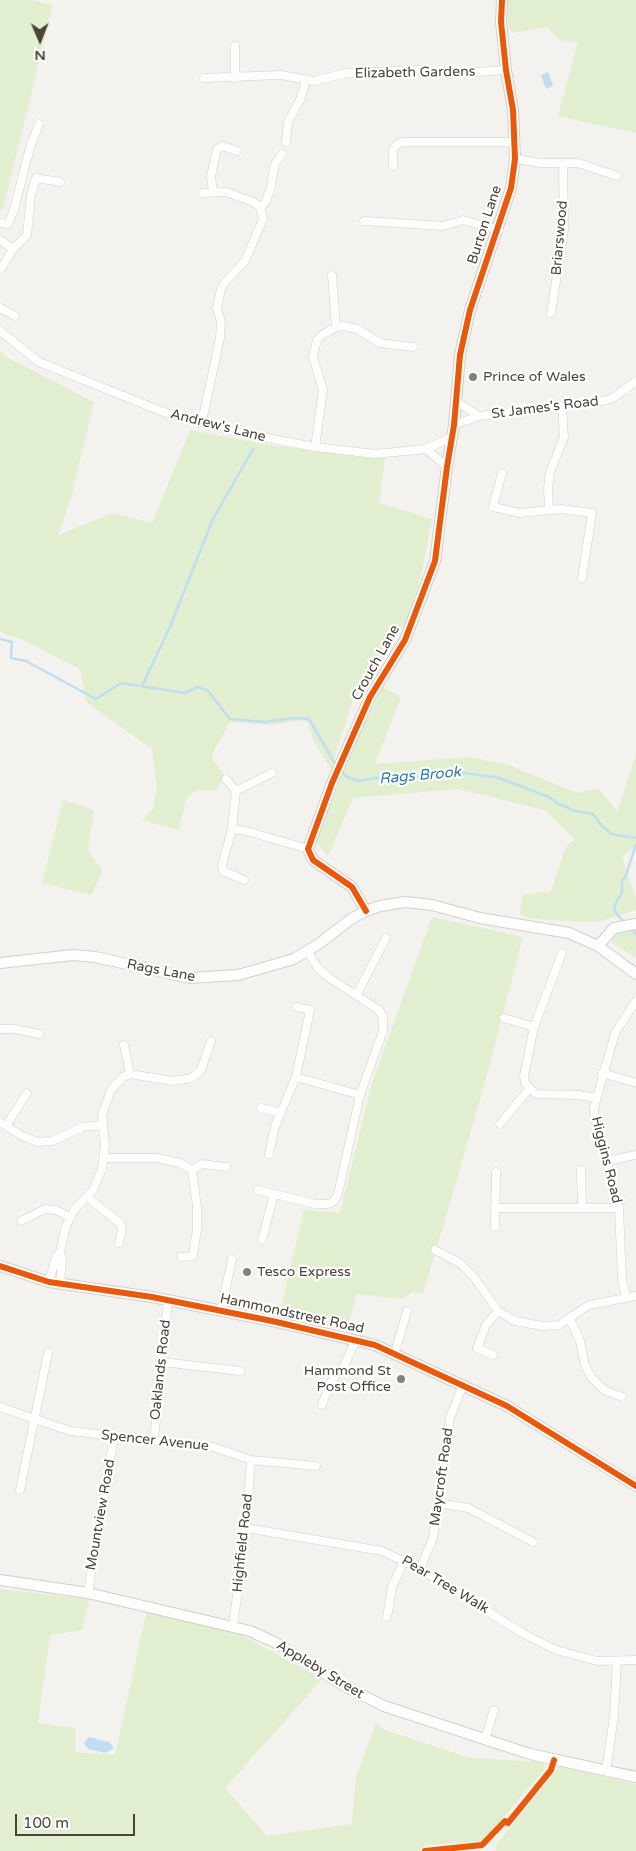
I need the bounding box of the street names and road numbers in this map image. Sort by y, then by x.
street label: Elizabeth Gardens [355,64,475,82]
street label: Burton Lane [464,184,506,266]
street label: Briarswood [548,200,572,276]
street label: St James's Road [490,393,600,423]
street label: Andrew's Lane [169,406,267,446]
street label: Crouch Lane [348,622,404,704]
street label: Rags Lane [125,956,197,986]
street label: Higgins Road [587,1115,625,1205]
street label: Hammondstreet Road [218,1290,366,1338]
street label: Oaklands Road [147,1319,175,1421]
street label: Spencer Avenue [100,1427,210,1455]
street label: Maycroft Road [427,1427,457,1527]
street label: Mountview Road [83,1458,119,1572]
street label: Highfield Road [229,1493,257,1593]
street label: Pear Tree Walk [398,1552,492,1618]
street label: Appleby Street [273,1637,367,1703]

